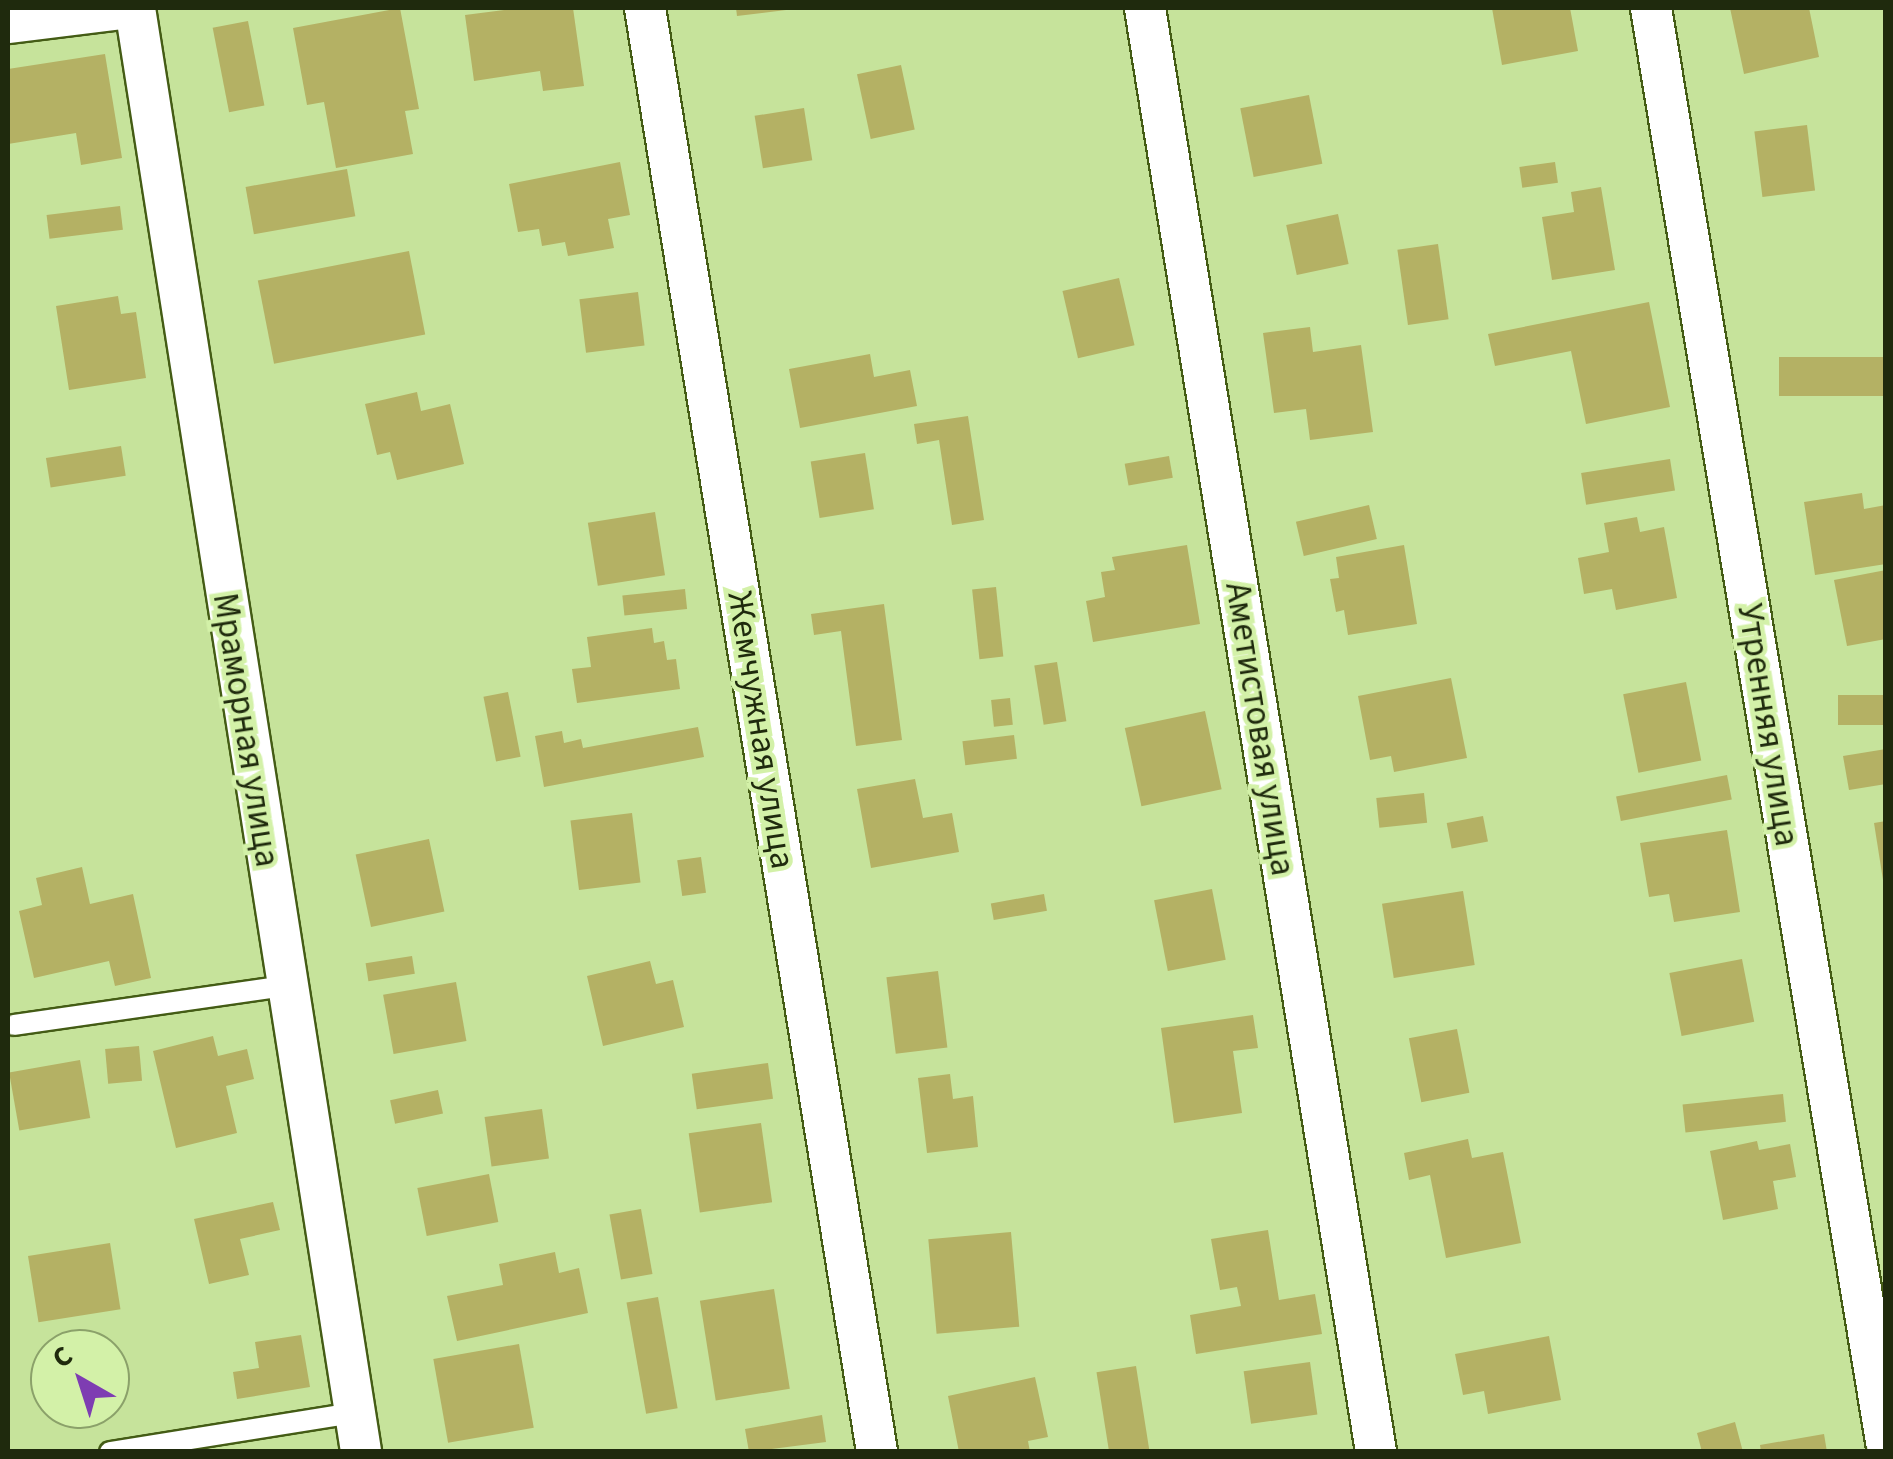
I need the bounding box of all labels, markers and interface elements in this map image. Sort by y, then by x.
street label: Аметистовая улица [1216,579,1304,879]
street label: Жемчужная улица [718,588,804,872]
street label: Мраморная улица [204,590,288,870]
street label: Утренняя улица [1728,601,1808,849]
north arrow [30,1329,130,1429]
text: С [43,1337,81,1378]

